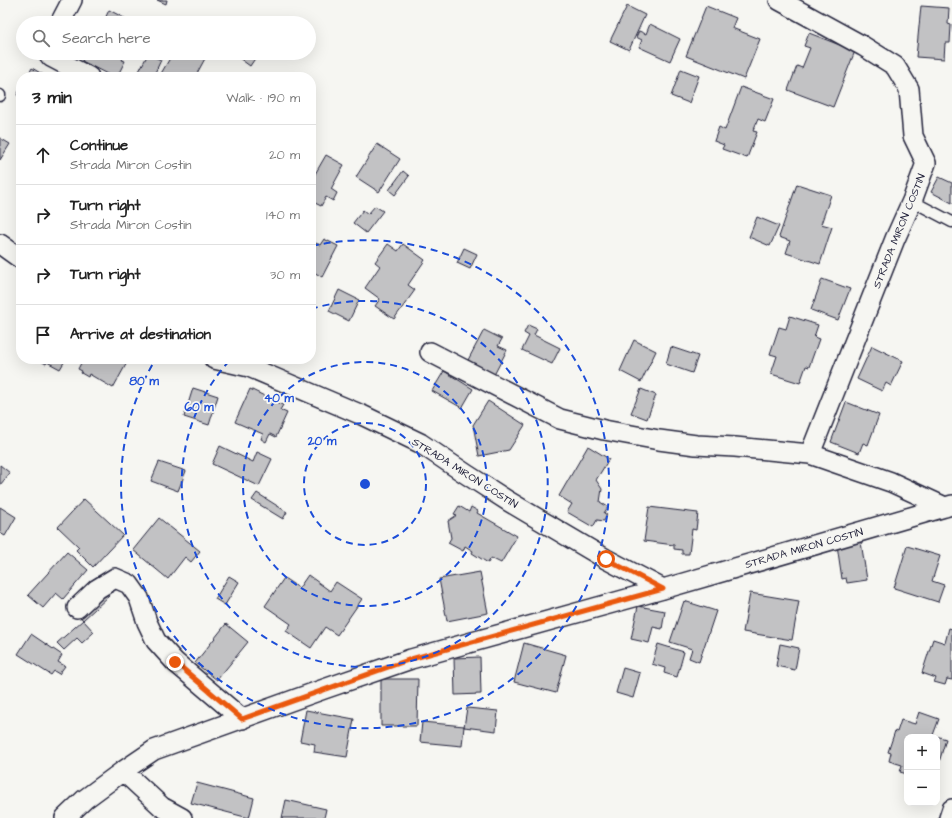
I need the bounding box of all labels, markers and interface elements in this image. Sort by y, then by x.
search box [16,16,316,60]
icon: search [30,27,52,49]
text: Search here [62,28,151,49]
text: 3 min [32,86,72,110]
text: Walk · 190 m [226,89,300,107]
text: Continue [70,135,128,156]
icon: ahead [32,144,54,166]
text: 20 m [269,146,300,164]
text: Strada Miron Costin [70,156,192,174]
street label: STRADA MIRON COSTIN [869,171,929,291]
text: Turn right [70,195,141,216]
icon: right [32,204,54,226]
text: 140 m [266,206,300,224]
text: Strada Miron Costin [70,216,192,234]
icon: right [32,264,54,286]
text: Turn right [70,264,141,285]
text: 30 m [270,266,300,284]
icon: arrive [32,324,54,346]
text: Arrive at destination [70,324,211,345]
text: 80 m [129,373,159,390]
text: 40 m [264,390,295,407]
text: 60 m [184,399,214,416]
text: 20 m [307,433,337,450]
street label: STRADA MIRON COSTIN [409,434,521,512]
centre of rings [358,477,372,491]
street label: STRADA MIRON COSTIN [743,524,865,572]
route start [597,550,615,568]
route end [166,653,184,671]
map controls [904,734,940,806]
button: + [904,734,940,770]
button: − [904,770,940,806]

